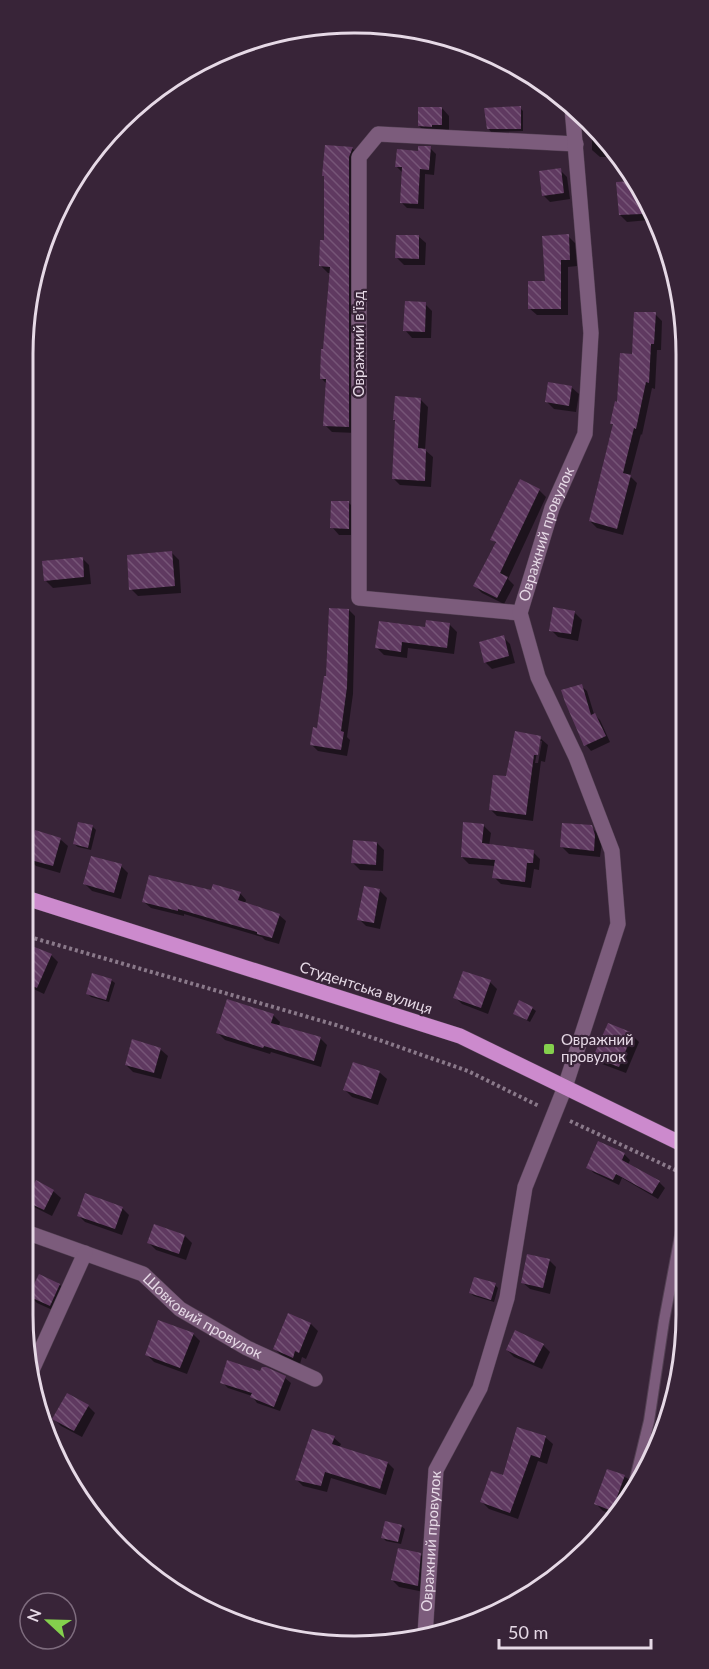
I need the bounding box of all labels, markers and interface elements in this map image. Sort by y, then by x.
street label: Овражний в'їзд [349,291,367,397]
street label: Овражний провулок [514,464,577,603]
street label: Студентська вулиця [298,957,435,1017]
place label: Овражний провулок [561,1030,634,1065]
marker: Овражний провулок [542,1042,556,1056]
street label: Шовковий провулок [140,1269,266,1362]
street label: Овражний провулок [417,1470,444,1612]
north arrow [18,1591,78,1651]
text: N [23,1606,45,1624]
scale bar [499,1612,650,1650]
text: 50 m [508,1621,548,1643]

